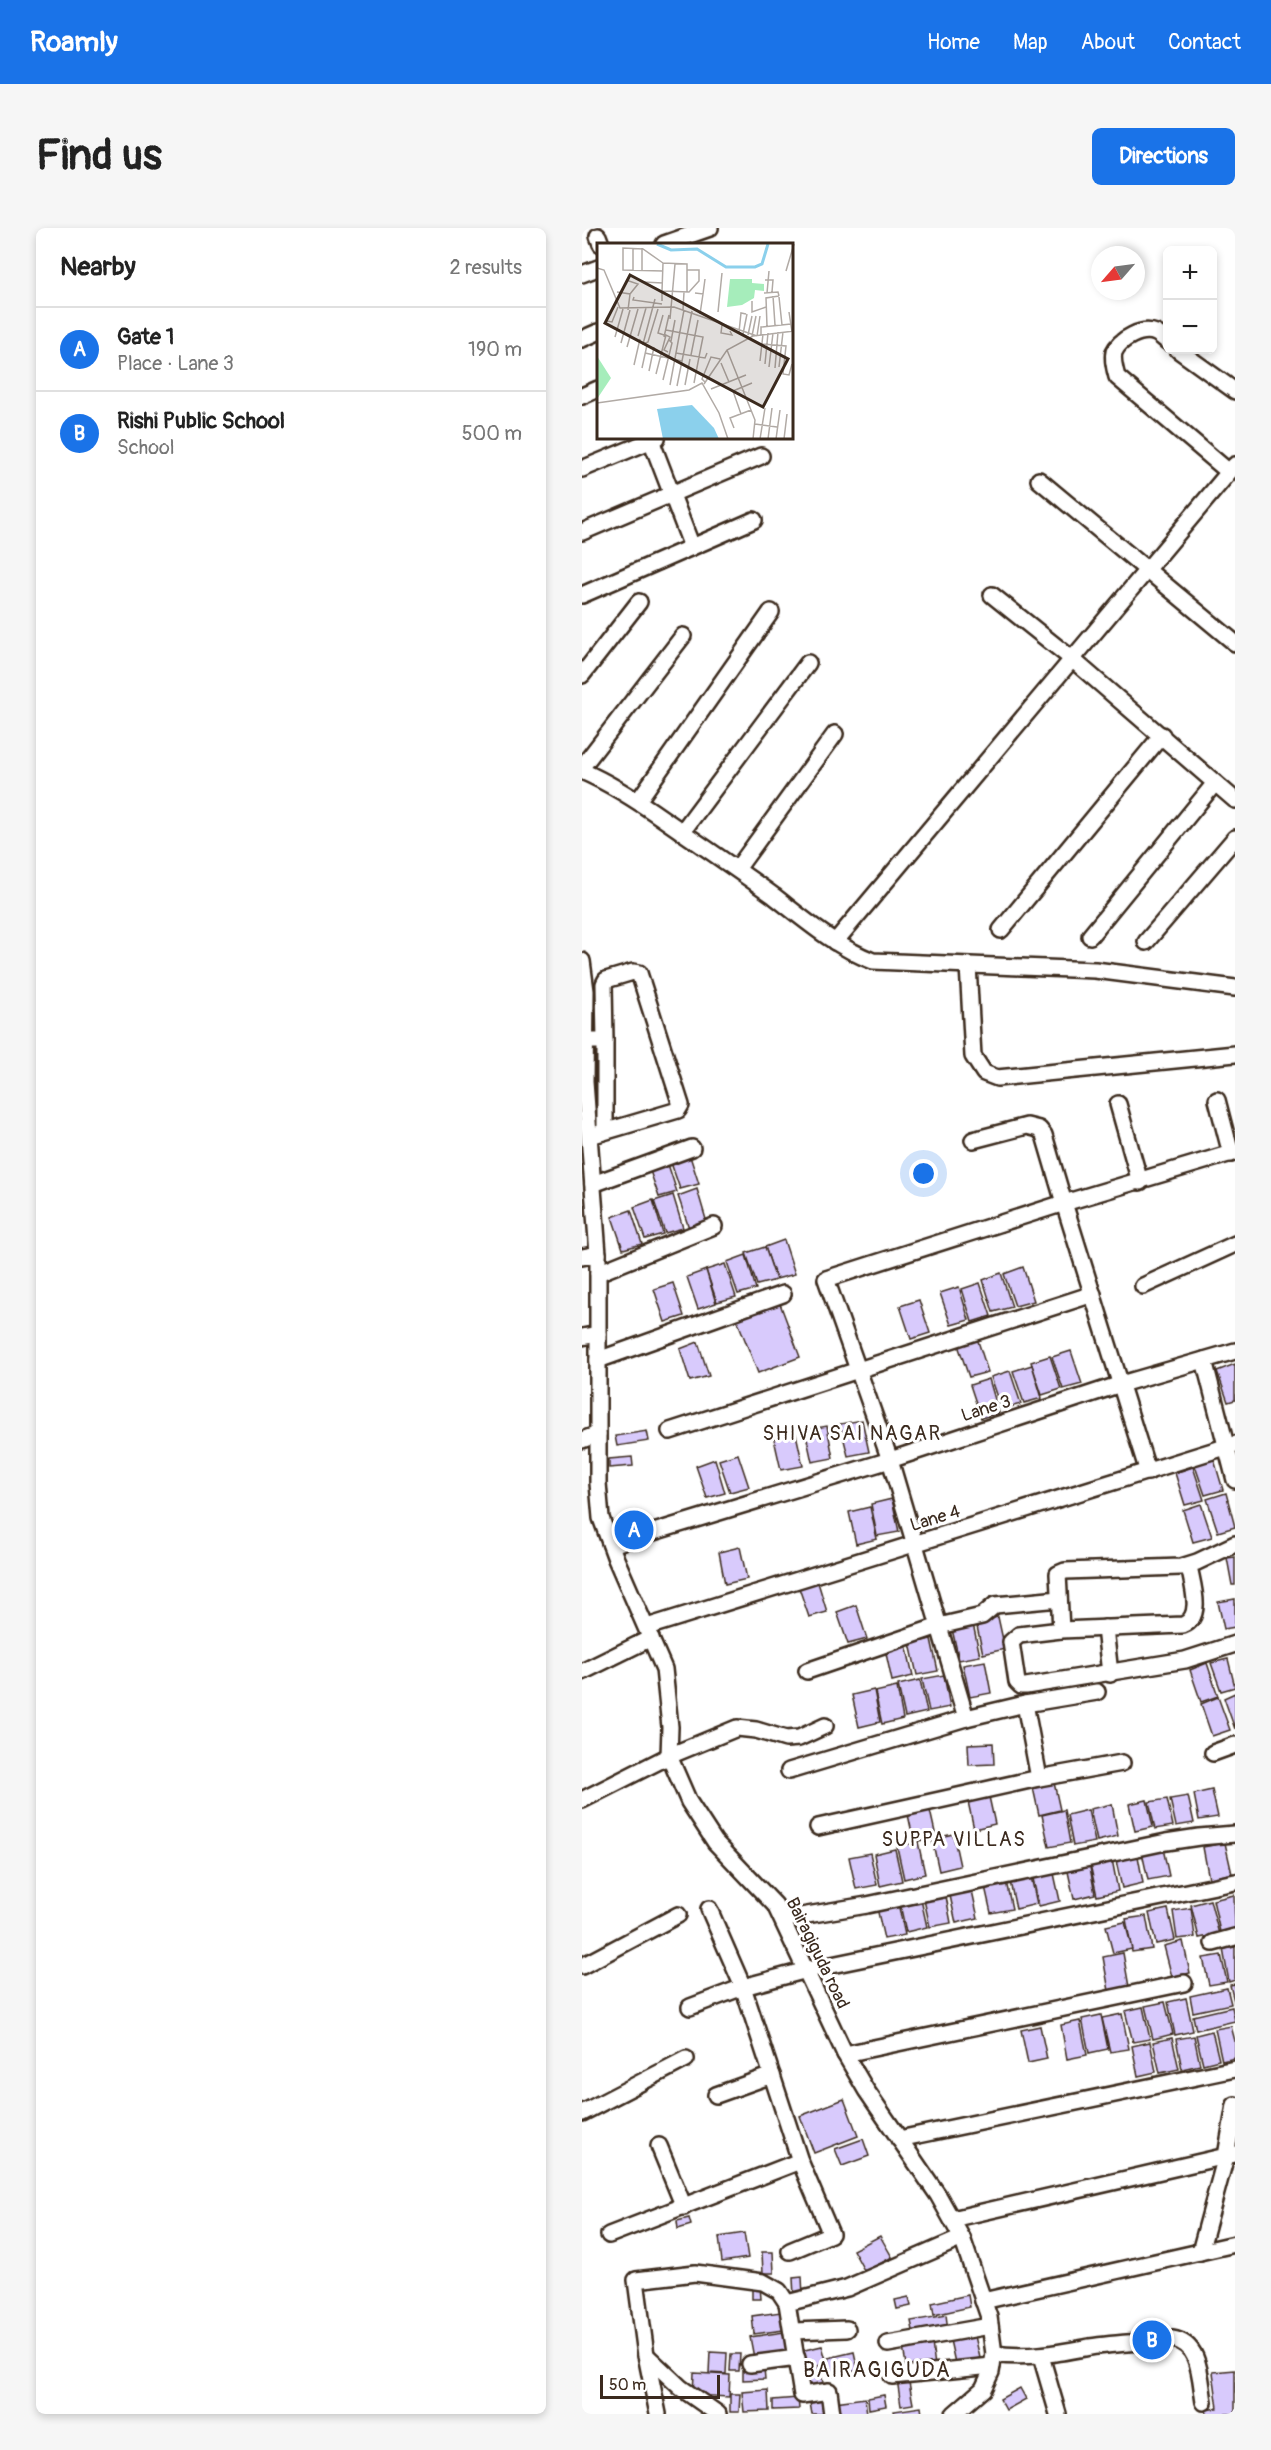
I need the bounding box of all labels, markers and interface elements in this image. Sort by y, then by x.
text: Roamly [30,25,118,60]
text: Home [927,29,980,56]
text: Map [1013,29,1048,56]
text: About [1081,29,1135,56]
text: Contact [1168,29,1241,56]
button: Directions [1092,128,1235,185]
text: Find us [36,130,162,182]
inset map [597,243,794,440]
north arrow [1091,246,1145,300]
map controls [1163,246,1217,354]
button: + [1163,246,1217,300]
text: Nearby [60,251,136,283]
text: 2 results [450,255,522,280]
button: − [1163,300,1217,354]
text: Gate 1 [117,323,174,351]
text: A [73,337,86,362]
text: 190 m [468,337,522,362]
text: Place · Lane 3 [117,351,234,376]
text: Rishi Public School [117,407,285,435]
text: B [74,421,85,446]
text: 500 m [462,421,522,446]
text: School [117,435,174,460]
your location [909,1159,938,1188]
street label: Lane 3 [958,1390,1014,1427]
district label: SHIVA SAI NAGAR [762,1421,942,1446]
street label: Lane 4 [907,1500,964,1537]
pin: A [614,1508,654,1552]
district label: SUPPA VILLAS [882,1827,1026,1852]
street label: Bairagiguda road [781,1894,854,2013]
pin: B [1132,2318,1172,2362]
district label: BAIRAGIGUDA [803,2357,951,2384]
scale bar [600,2372,720,2400]
text: 50 m [609,2375,646,2395]

